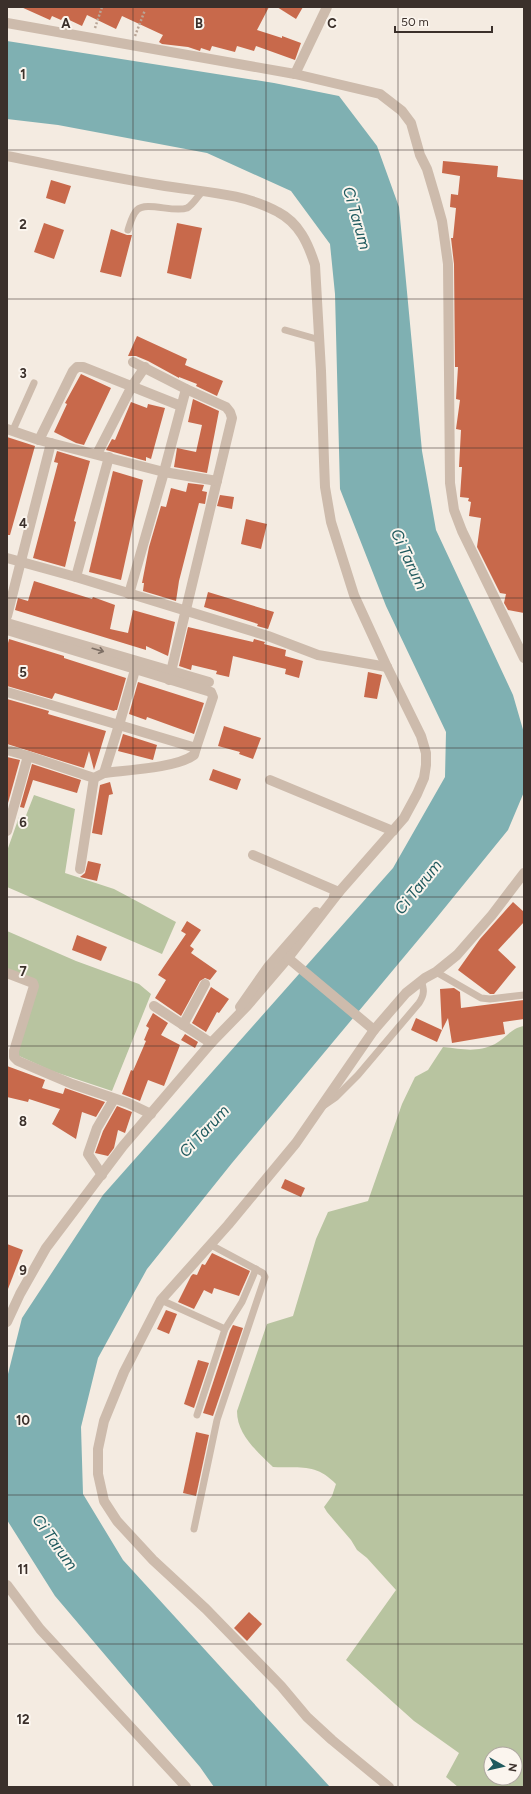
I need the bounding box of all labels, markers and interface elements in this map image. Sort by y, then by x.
scale bar [395,8,492,34]
text: 50 m [401,15,429,29]
text: A [61,16,71,31]
text: B [195,16,203,31]
text: C [327,16,337,31]
text: 1 [20,67,26,82]
water label: Ci Tarum [339,184,375,252]
text: 2 [19,217,27,232]
text: 3 [19,366,27,381]
text: 4 [19,516,27,531]
water label: Ci Tarum [387,526,431,593]
one-way arrow [91,647,104,654]
text: 5 [19,665,27,680]
text: 6 [19,815,27,830]
water label: Ci Tarum [390,856,446,918]
text: 7 [19,964,27,979]
water label: Ci Tarum [175,1101,233,1161]
text: 8 [19,1114,27,1129]
text: 9 [19,1263,27,1278]
text: 10 [16,1413,30,1428]
water label: Ci Tarum [28,1510,82,1574]
text: 11 [18,1562,28,1577]
text: 12 [16,1712,30,1727]
north arrow [483,1746,523,1786]
text: N [505,1762,519,1772]

